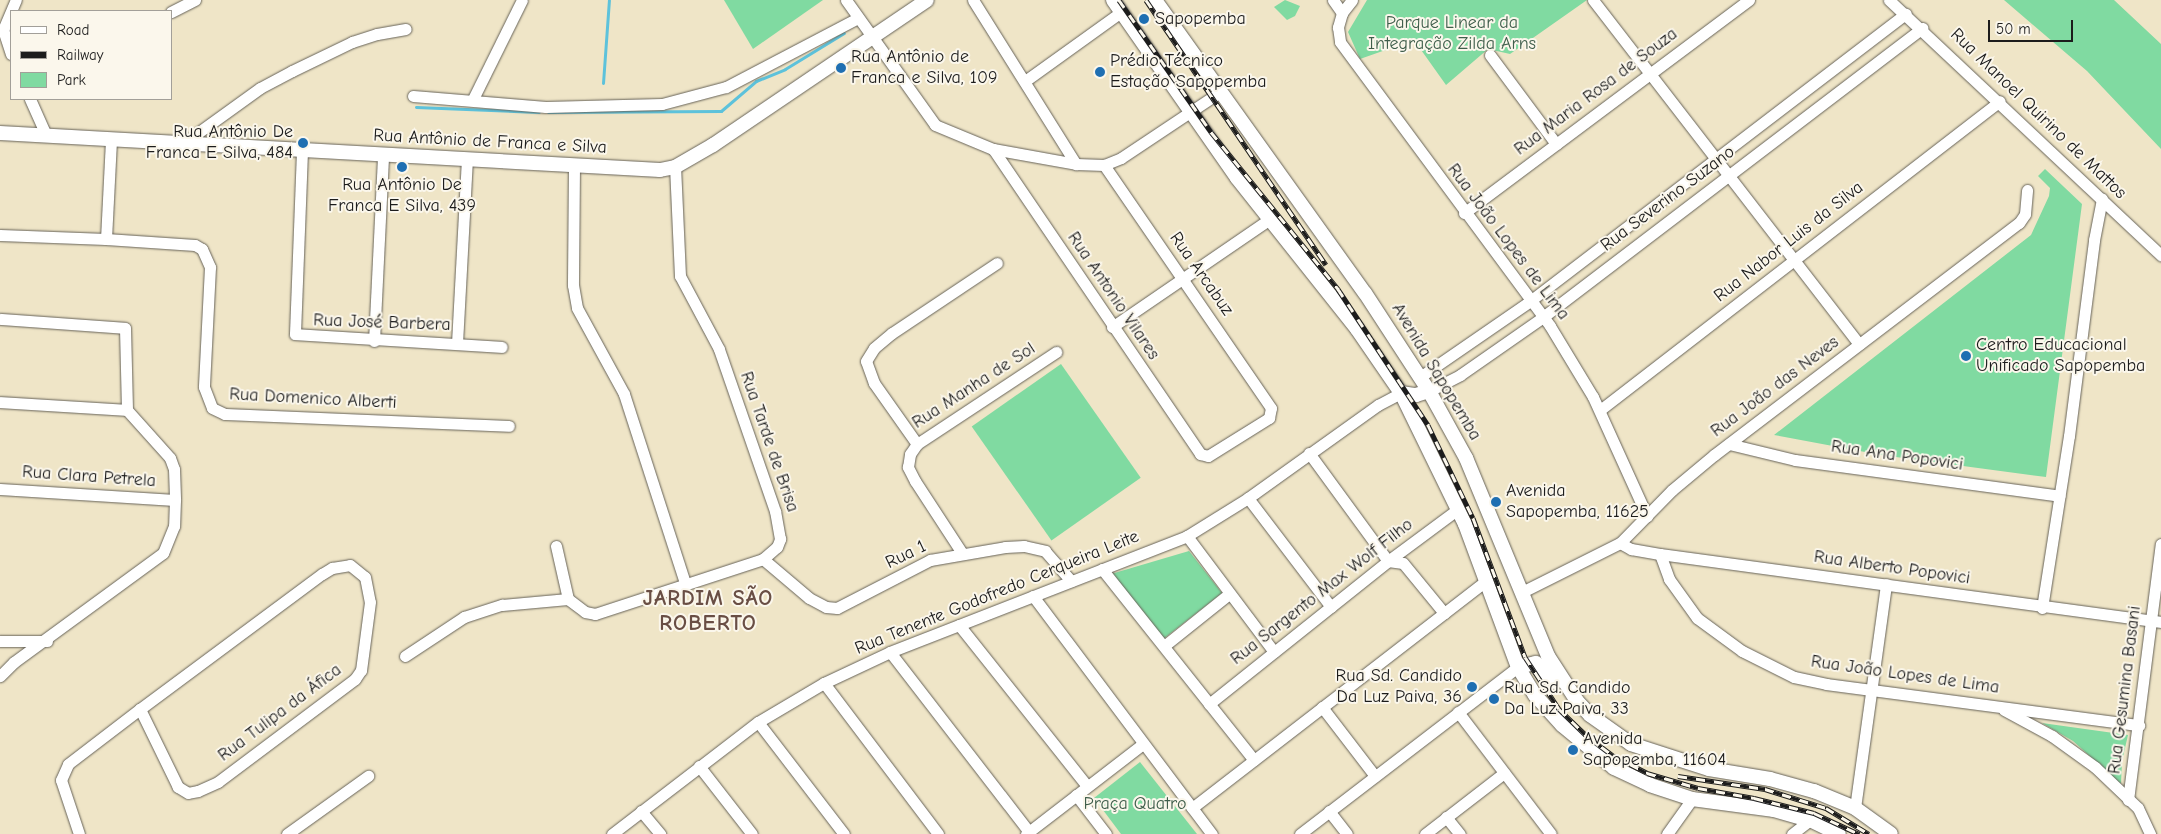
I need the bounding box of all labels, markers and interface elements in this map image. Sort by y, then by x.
place label: Sapopemba [1155,8,1246,30]
legend [10,10,172,100]
scale bar [1991,10,2076,42]
marker: Sapopemba [1137,12,1151,26]
park label: Parque Linear da Integração Zilda Arns [1368,13,1536,56]
text: 50 m [1996,20,2031,38]
text: Road [57,21,89,39]
street label: Rua Maria Rosa de Souza [1510,24,1682,160]
street label: Rua Manoel Quirino de Mattos [1945,24,2131,204]
text: Railway [57,46,103,64]
place label: Rua Antônio de Franca e Silva, 109 [851,47,997,90]
place label: Prédio Técnico Estação Sapopemba [1110,51,1266,94]
marker: Rua Antônio de Franca e Silva, 109 [835,62,847,74]
marker: Prédio Técnico Estação Sapopemba [1094,66,1106,78]
text: Park [57,71,86,89]
place label: Rua Antônio De Franca E Silva, 484 [146,122,293,164]
street label: Rua Antônio de Franca e Silva [373,125,607,159]
marker: Rua Antônio De Franca E Silva, 484 [297,137,309,149]
street label: Rua Severino Suzano [1597,142,1739,256]
street label: Rua João Lopes de Lima [1442,160,1574,324]
marker: Rua Antônio De Franca E Silva, 439 [396,161,408,173]
place label: Rua Antônio De Franca E Silva, 439 [328,175,476,218]
street label: Rua Nabor Luis da Silva [1710,177,1868,307]
street label: Rua Antonio Vilares [1062,228,1164,364]
street label: Rua Arcabuz [1164,228,1238,320]
street label: Avenida Sapopemba [1387,299,1485,445]
street label: Rua José Barbera [313,310,451,336]
street label: Rua João das Neves [1707,332,1843,442]
place label: Centro Educacional Unificado Sapopemba [1976,335,2145,378]
street label: Rua Manha de Sol [908,338,1040,434]
marker: Centro Educacional Unificado Sapopemba [1960,350,1972,362]
street label: Rua Tarde de Brisa [735,369,803,515]
street label: Rua Domenico Alberti [229,384,397,414]
street label: Rua Ana Popovici [1830,436,1964,476]
street label: Rua Clara Petrela [21,462,157,492]
place label: Avenida Sapopemba, 11625 [1506,481,1649,524]
marker: Avenida Sapopemba, 11625 [1490,496,1502,508]
street label: Rua Sargento Max Wolf Filho [1226,514,1418,670]
street label: Rua Tenente Godofredo Cerqueira Leite [852,526,1142,660]
street label: Rua 1 [882,536,930,574]
street label: Rua Alberto Popovici [1812,546,1972,590]
district label: JARDIM SÃO ROBERTO [641,585,775,636]
street label: Rua Gesumina Basani [2104,605,2146,775]
street label: Rua João Lopes de Lima [1809,651,2001,699]
street label: Rua Tulipa da Áfica [214,660,346,766]
place label: Rua Sd. Candido Da Luz Paiva, 36 [1336,666,1462,709]
place label: Rua Sd. Candido Da Luz Paiva, 33 [1504,678,1630,721]
marker: Rua Sd. Candido Da Luz Paiva, 36 [1466,681,1478,693]
marker: Rua Sd. Candido Da Luz Paiva, 33 [1488,693,1500,705]
place label: Avenida Sapopemba, 11604 [1583,729,1726,772]
marker: Avenida Sapopemba, 11604 [1567,744,1579,756]
park label: Praça Quatro [1084,793,1186,815]

